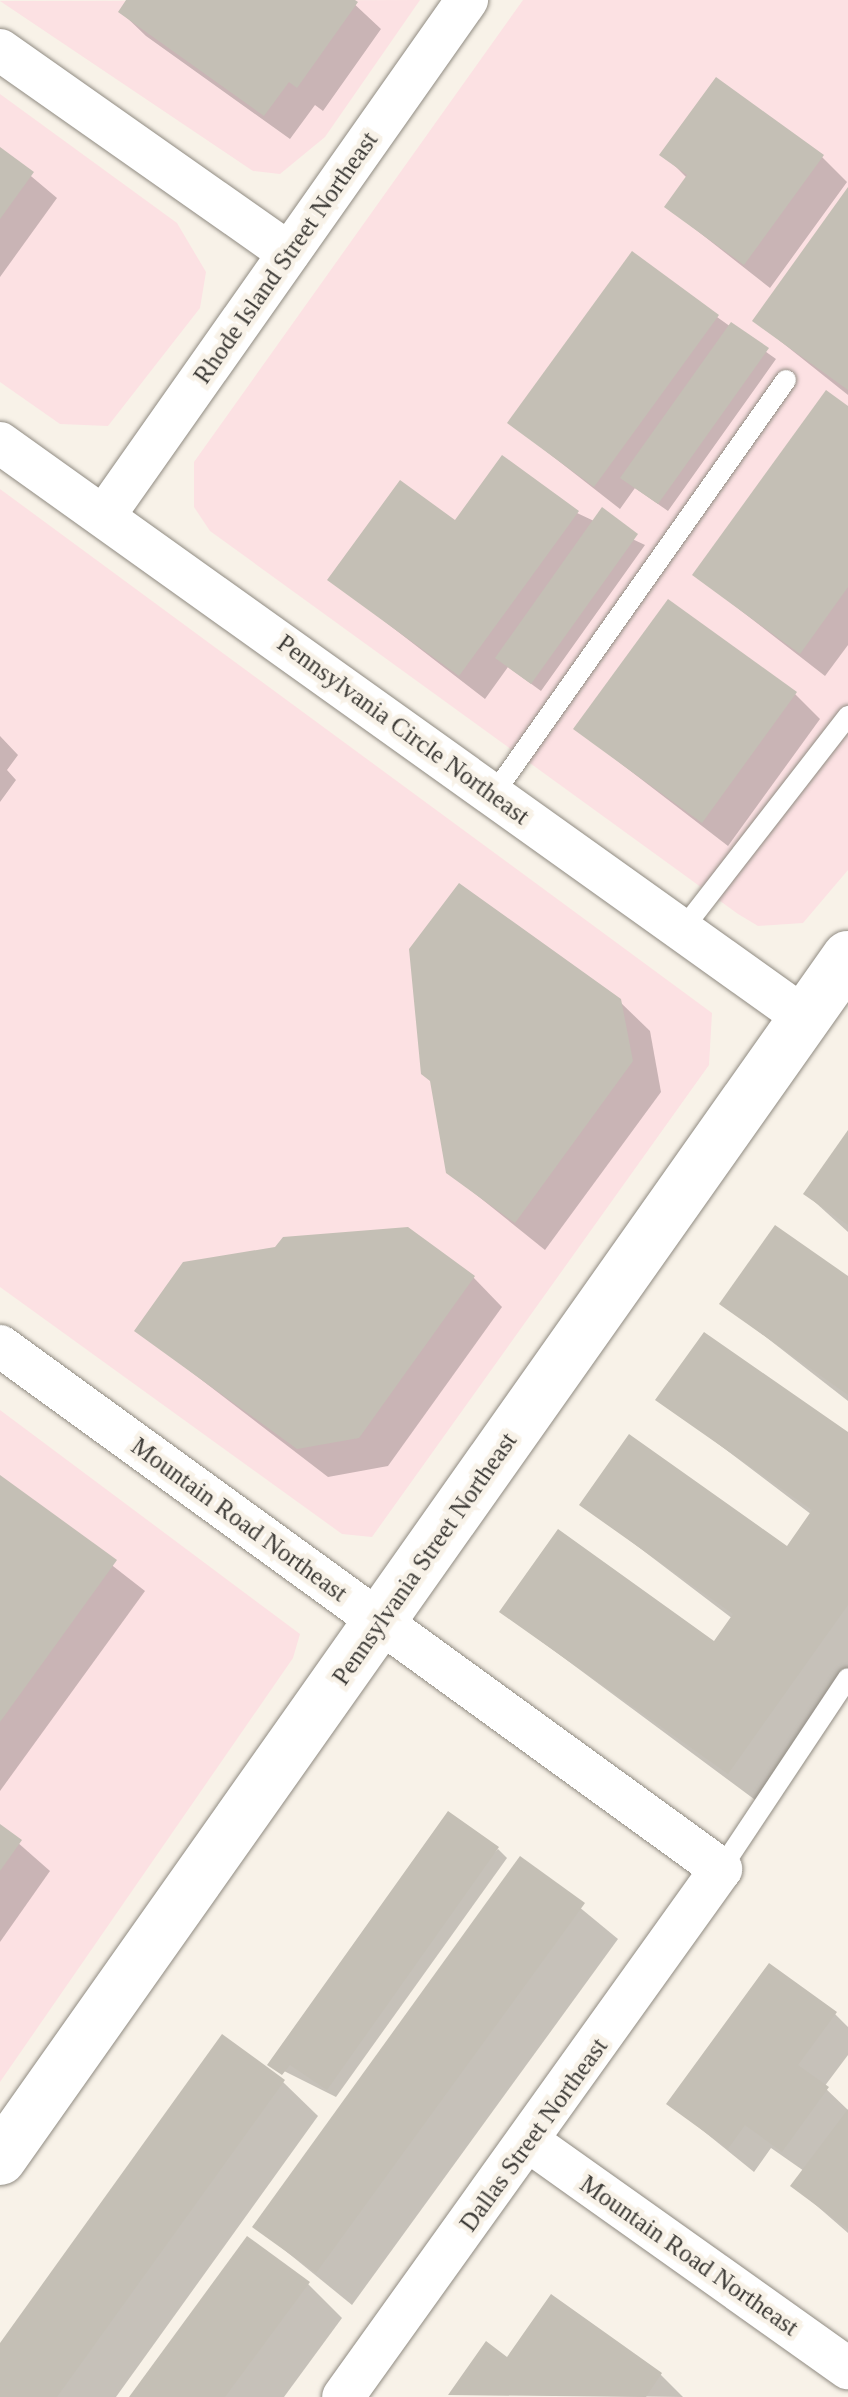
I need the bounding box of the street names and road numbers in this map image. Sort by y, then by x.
street label: Rhode Island Street Northeast [187,126,385,390]
street label: Pennsylvania Circle Northeast [271,628,535,832]
street label: Pennsylvania Street Northeast [326,1427,524,1691]
street label: Mountain Road Northeast [125,1432,353,1608]
street label: Dallas Street Northeast [454,2032,614,2238]
street label: Mountain Road Northeast [574,2169,804,2343]

